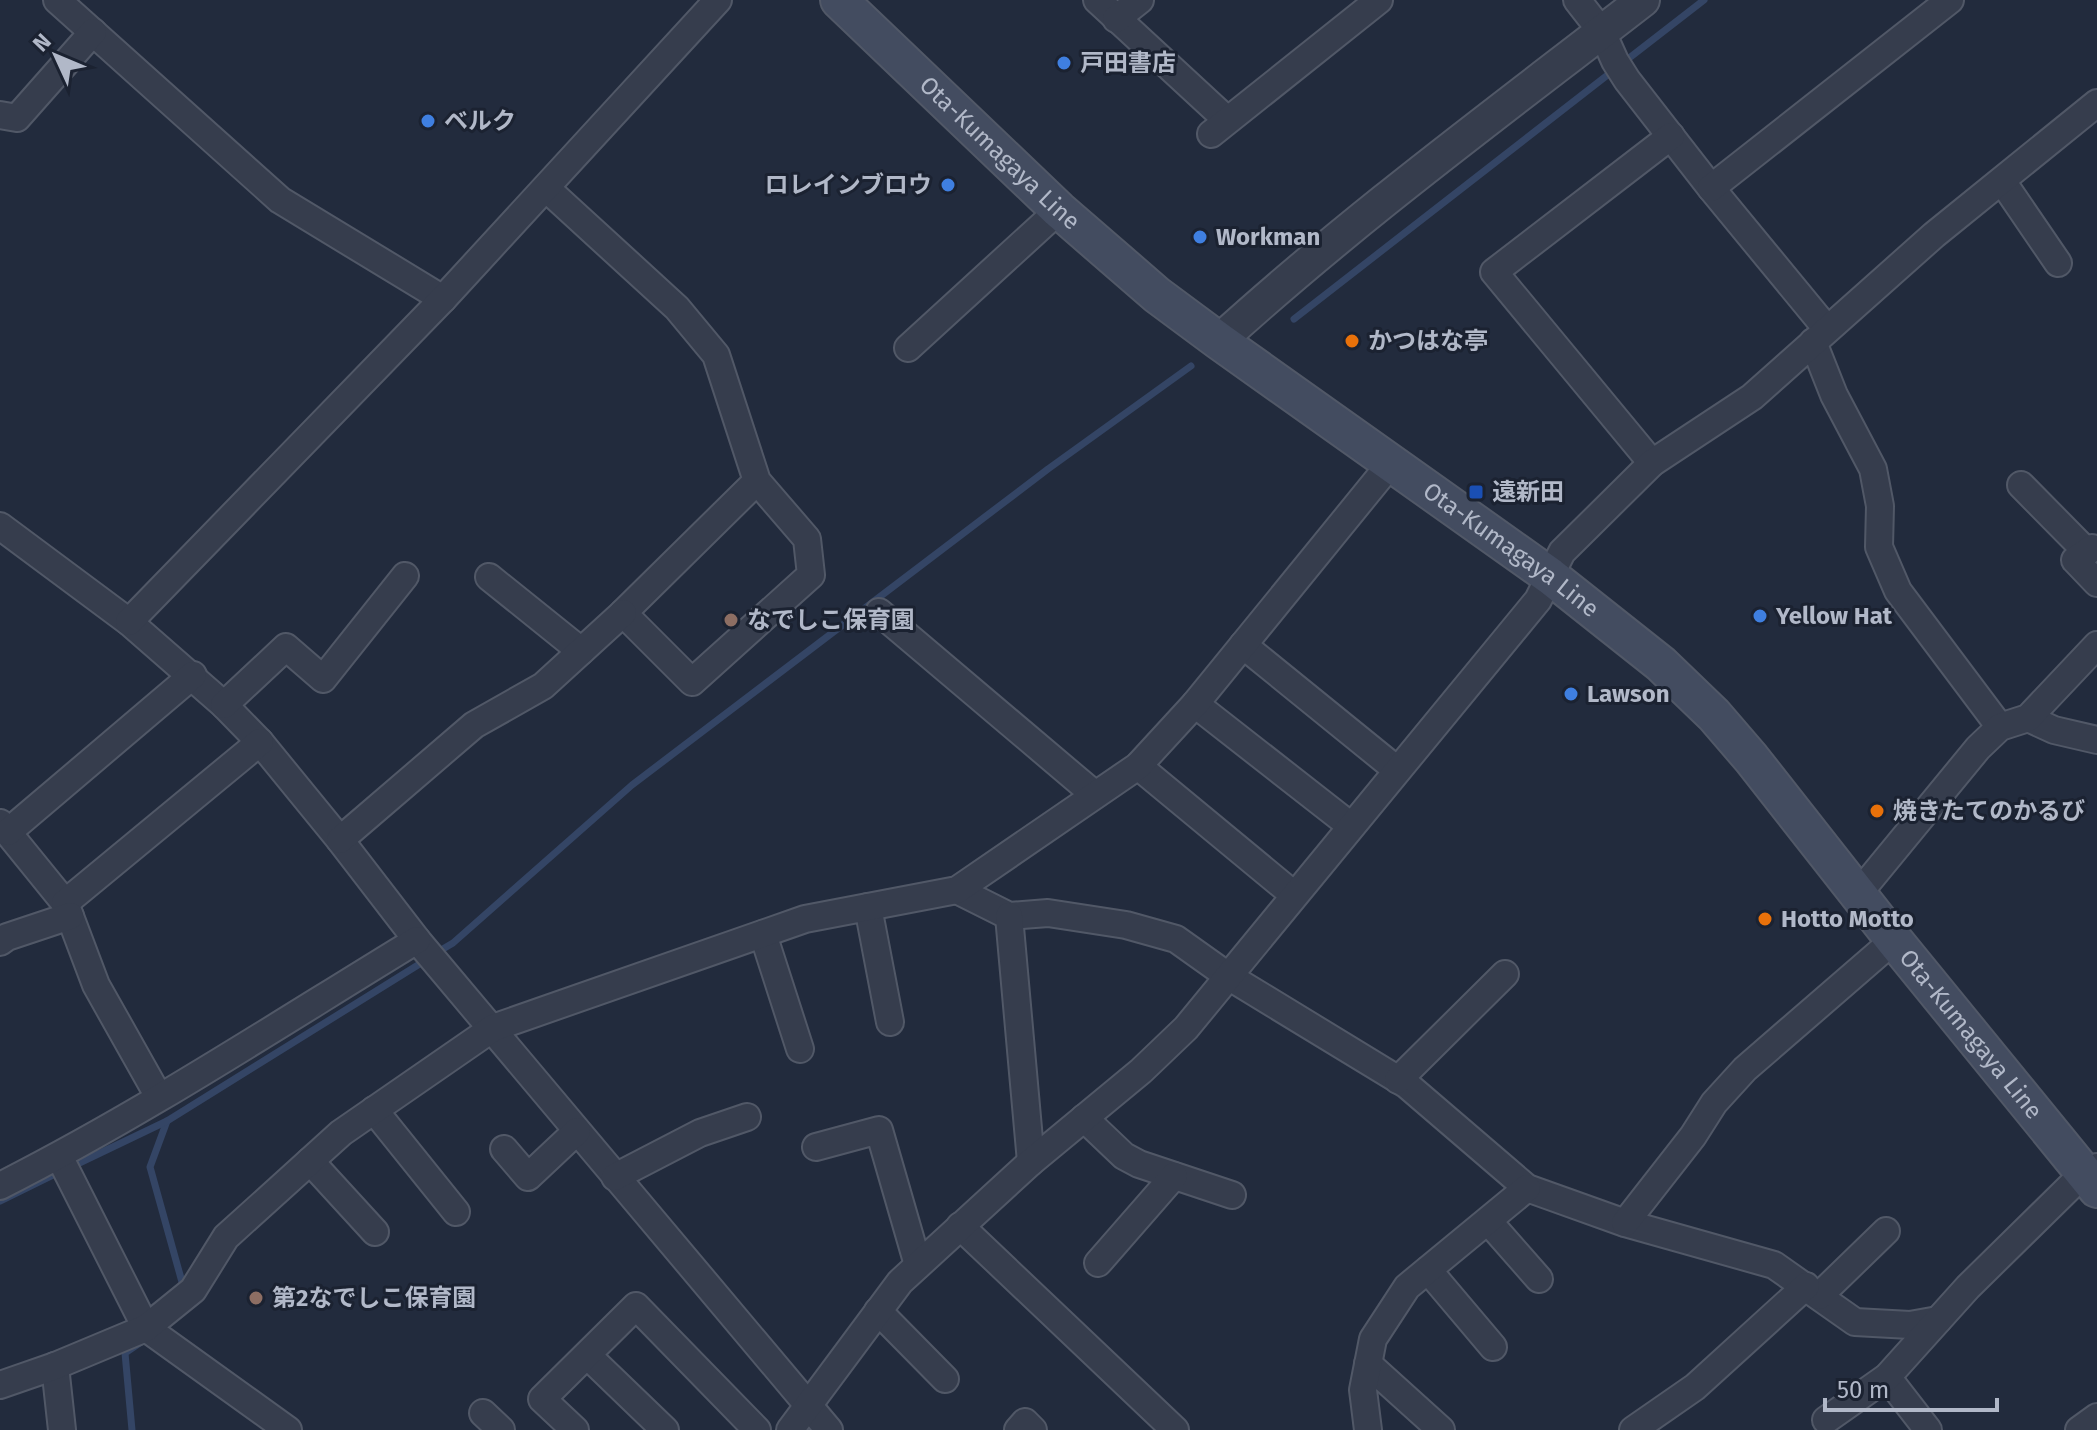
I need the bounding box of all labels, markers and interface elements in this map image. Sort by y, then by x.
north arrow [16,16,96,96]
text: N [27,28,57,57]
place label: 戸田書店 [1080,49,1176,77]
marker: 戸田書店 [1055,54,1073,72]
street label: Ota-Kumagaya Line [914,71,1086,236]
place label: ベルク [444,107,516,135]
marker: ベルク [419,112,437,130]
place label: ロレインブロウ [765,171,932,199]
marker: ロレインブロウ [939,176,957,194]
place label: Workman [1216,223,1320,251]
marker: Workman [1191,228,1209,246]
place label: かつはな亭 [1368,327,1488,355]
marker: かつはな亭 [1343,332,1361,350]
street label: Ota-Kumagaya Line [1418,476,1604,623]
place label: 遠新田 [1492,478,1564,506]
marker: 遠新田 [1467,483,1485,501]
place label: Yellow Hat [1775,602,1893,630]
place label: なでしこ保育園 [747,606,915,634]
marker: Yellow Hat [1751,607,1769,625]
marker: なでしこ保育園 [722,611,740,629]
place label: Lawson [1587,680,1670,708]
marker: Lawson [1562,685,1580,703]
place label: 焼きたてのかるび [1893,797,2085,825]
marker: 焼きたてのかるび [1868,802,1886,820]
place label: Hotto Motto [1781,905,1914,933]
marker: Hotto Motto [1756,910,1774,928]
street label: Ota-Kumagaya Line [1894,944,2048,1125]
place label: 第2なでしこ保育園 [272,1284,476,1312]
marker: 第2なでしこ保育園 [247,1289,265,1307]
scale bar [1825,1362,1997,1412]
text: 50 m [1837,1376,1889,1404]

